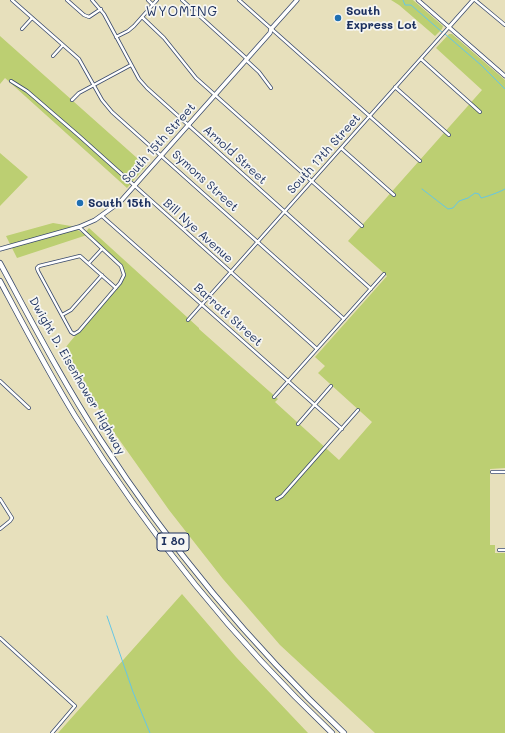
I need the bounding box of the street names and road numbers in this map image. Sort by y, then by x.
street label: South 15th Street [119,100,199,186]
street label: South 17th Street [284,111,364,197]
street label: Arnold Street [200,123,270,187]
street label: Symons Street [169,147,241,215]
street label: Bill Nye Avenue [160,196,236,266]
street label: Barratt Street [191,281,265,349]
street label: Dwight D. Eisenhower Highway [26,295,128,457]
road number: I 80 [157,533,189,551]

